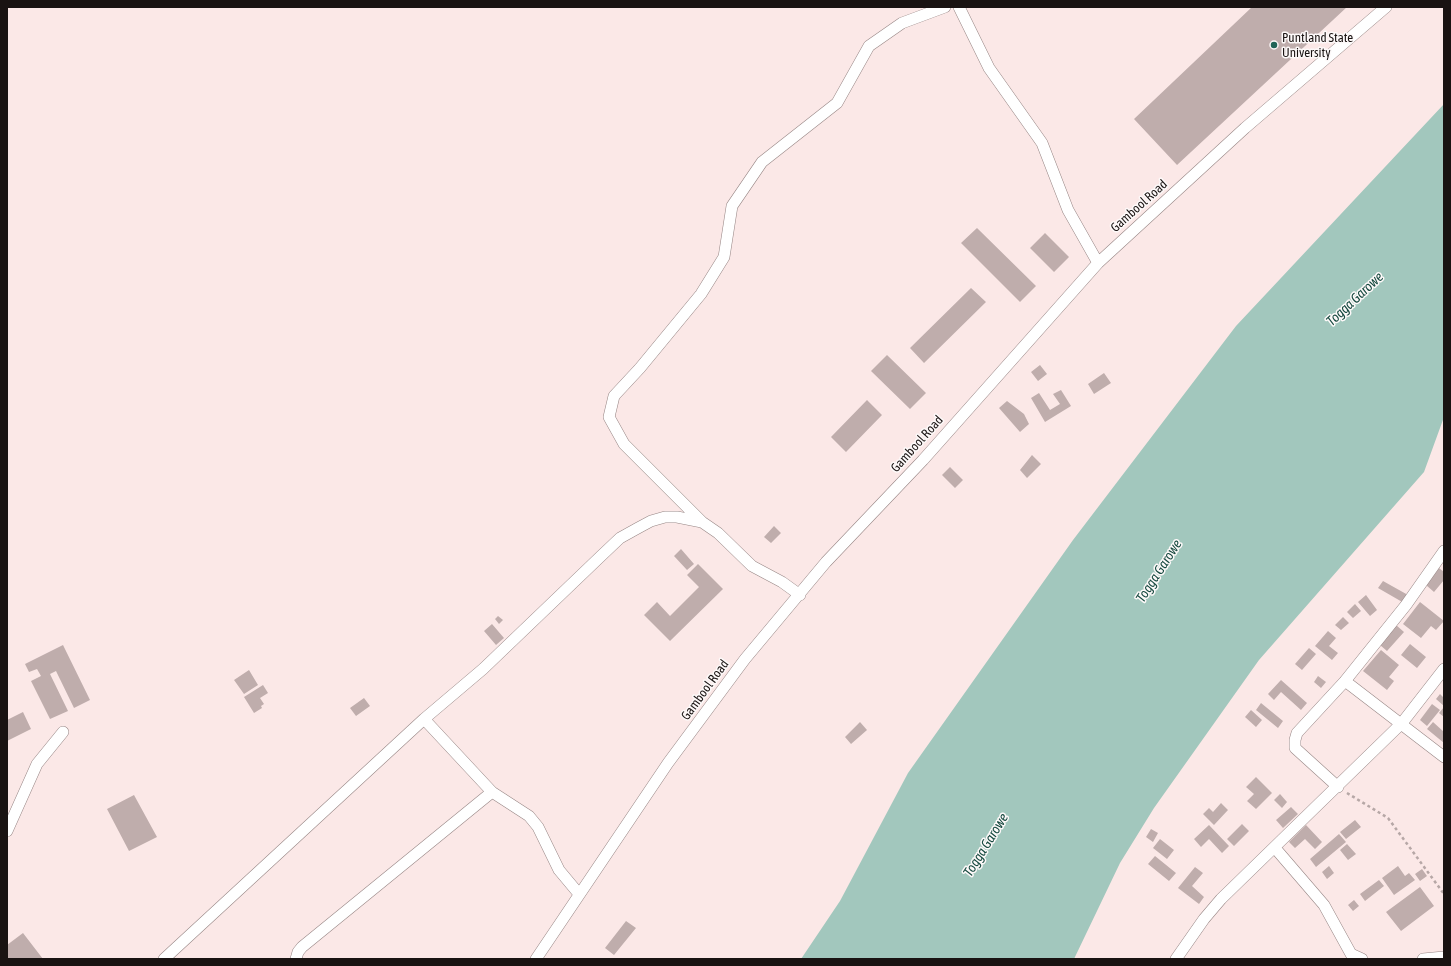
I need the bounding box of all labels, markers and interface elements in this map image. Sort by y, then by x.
place label: Puntland State University [1282,30,1353,61]
marker: Puntland State University [1269,40,1279,50]
street label: Gambool Road [1108,177,1170,235]
water label: Togga Garowe [1323,268,1387,330]
street label: Gambool Road [888,413,946,475]
water label: Togga Garowe [1132,536,1186,606]
street label: Gambool Road [678,657,732,723]
water label: Togga Garowe [960,810,1012,880]

